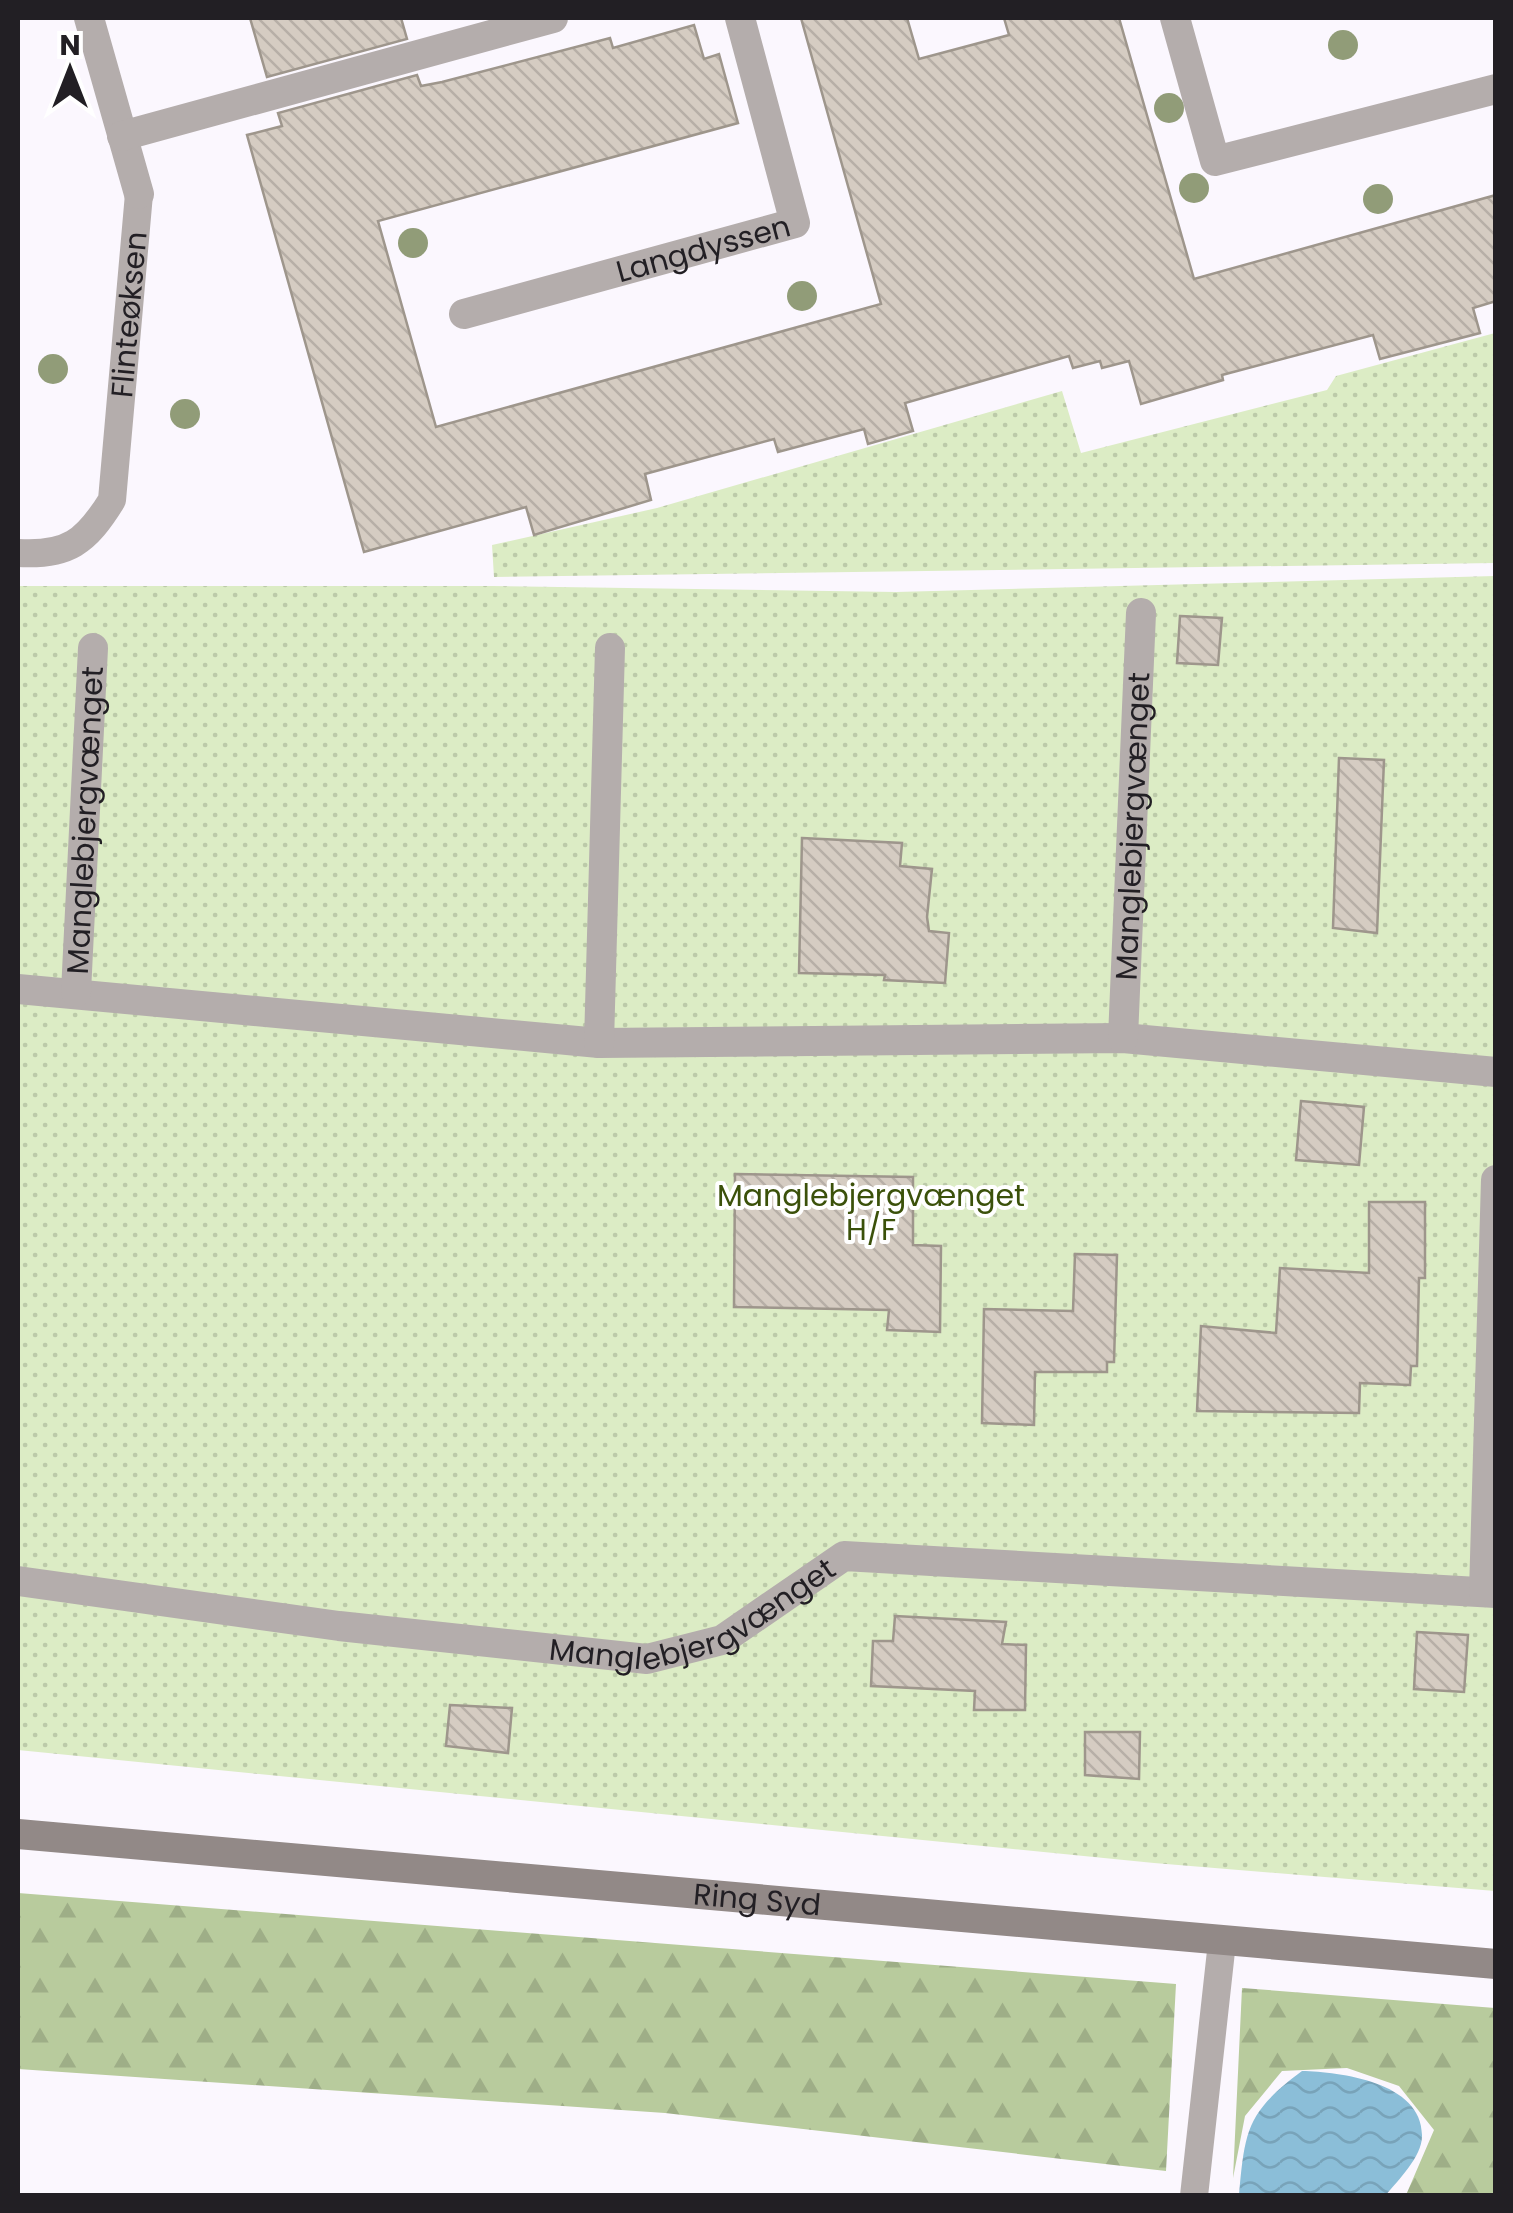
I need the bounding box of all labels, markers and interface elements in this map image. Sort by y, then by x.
north arrow [20,20,120,120]
text: N [59,26,81,65]
street label: Langdyssen [611,204,795,293]
street label: Flinteøksen [100,230,157,400]
street label: Manglebjergvænget [55,665,114,975]
street label: Manglebjergvænget [1104,671,1160,981]
park label: Manglebjergvænget H/F [717,1174,1025,1251]
street label: Manglebjergvænget [547,1547,844,1681]
street label: Ring Syd [692,1872,823,1926]

